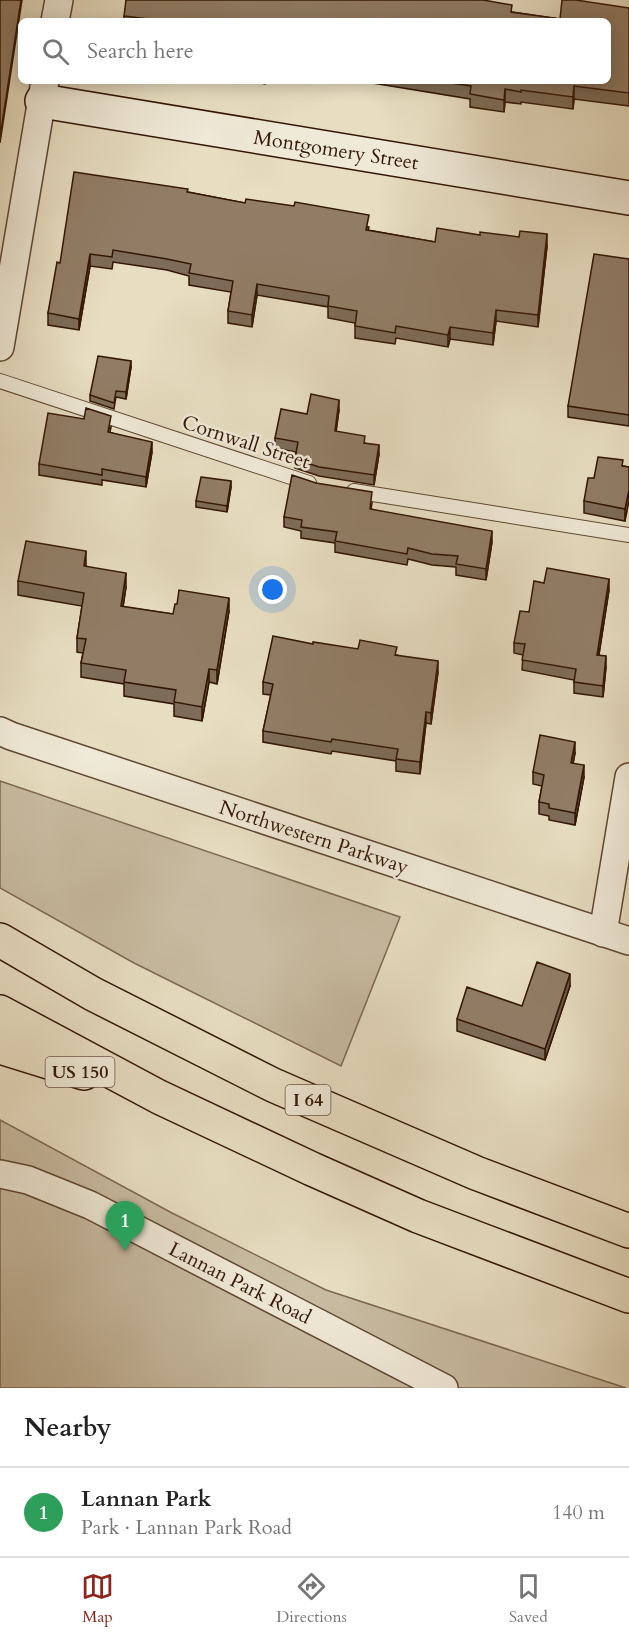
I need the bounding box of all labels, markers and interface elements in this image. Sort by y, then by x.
search box [18,18,611,84]
icon: search [39,35,72,68]
text: Search here [87,36,194,66]
street label: Montgomery Street [252,124,421,176]
street label: Cornwall Street [179,409,314,476]
your location [258,575,287,604]
street label: Northwestern Parkway [216,794,412,880]
road number: US 150 [46,1057,115,1087]
road number: I 64 [286,1085,330,1115]
pin: 1 [106,1202,144,1251]
street label: Lannan Park Road [164,1235,316,1331]
text: Nearby [24,1410,112,1445]
text: Lannan Park [81,1484,212,1514]
text: 1 [38,1499,49,1526]
text: 140 m [552,1499,605,1526]
text: Park · Lannan Park Road [81,1514,292,1541]
tab: Map [81,1570,114,1628]
tab: Directions [276,1570,347,1628]
tab: Saved [509,1570,548,1628]

